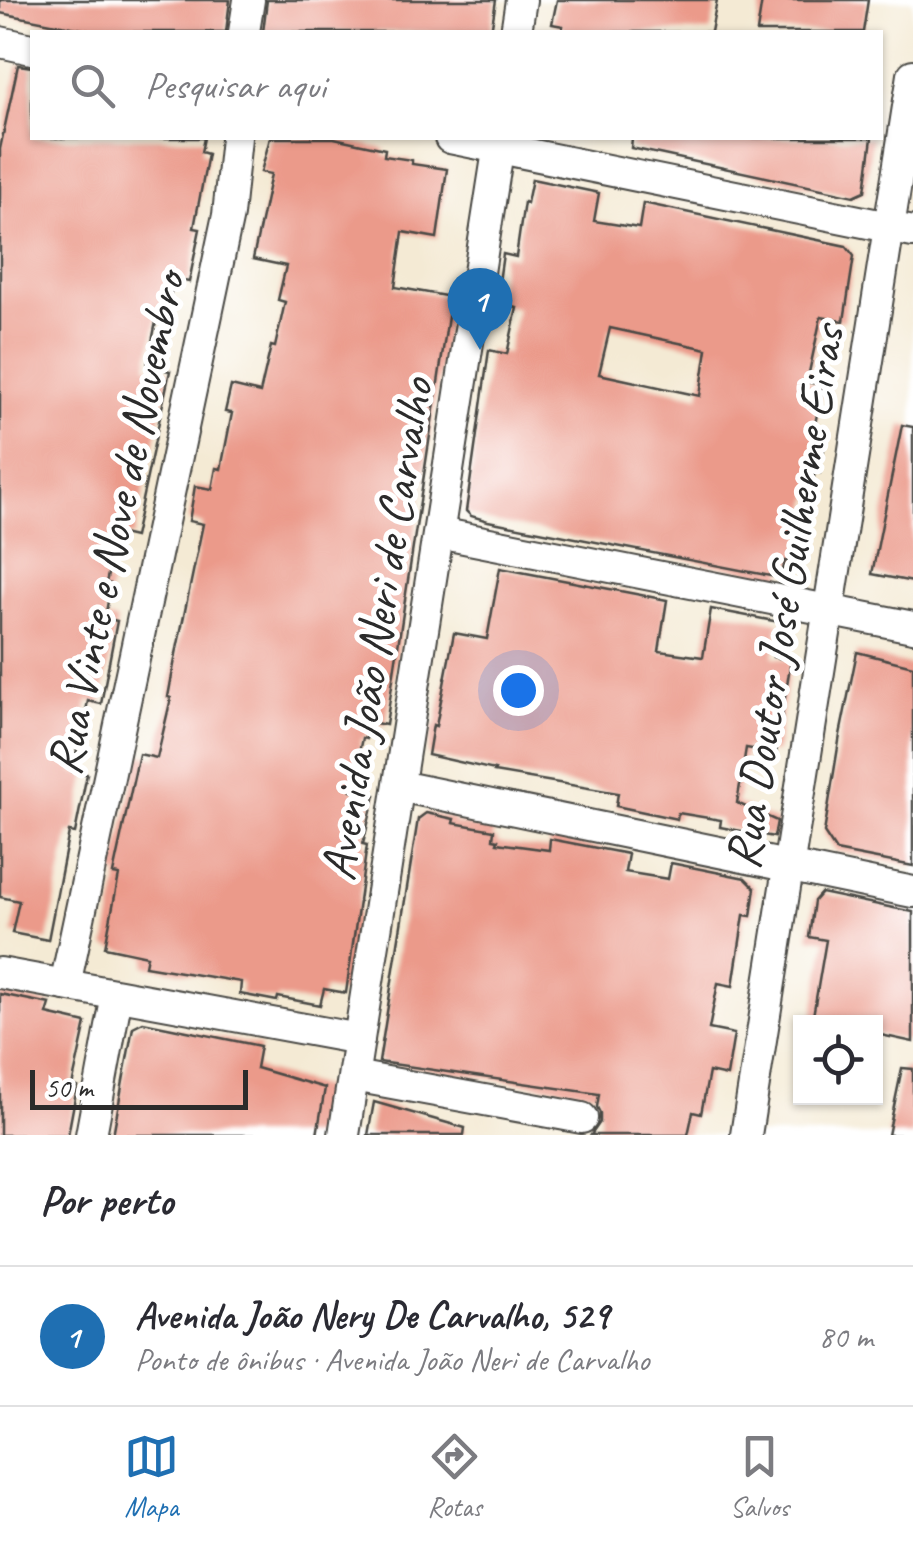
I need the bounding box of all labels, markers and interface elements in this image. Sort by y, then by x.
search box [30,30,883,140]
icon: search [65,58,120,113]
text: Pesquisar aqui [145,62,326,109]
street label: Rua Vinte e Nove de Novembro [31,261,201,780]
pin: 1 [448,268,512,350]
street label: Rua Doutor José Guilherme Eiras [710,317,859,873]
street label: Avenida João Neri de Carvalho [306,372,448,885]
your location [493,665,544,716]
map controls [793,1015,883,1105]
button: locate [793,1015,883,1105]
scale bar [30,1065,248,1110]
text: 50 m [45,1070,93,1105]
text: Por perto [40,1174,173,1227]
text: Avenida João Nery De Carvalho, 529 [135,1292,609,1339]
text: 1 [65,1316,80,1357]
text: 80 m [819,1316,873,1357]
text: Ponto de ônibus · Avenida João Neri de Carvalho [135,1339,649,1380]
tab: Mapa [124,1429,179,1524]
tab: Rotas [427,1429,482,1524]
tab: Salvos [730,1429,789,1524]

